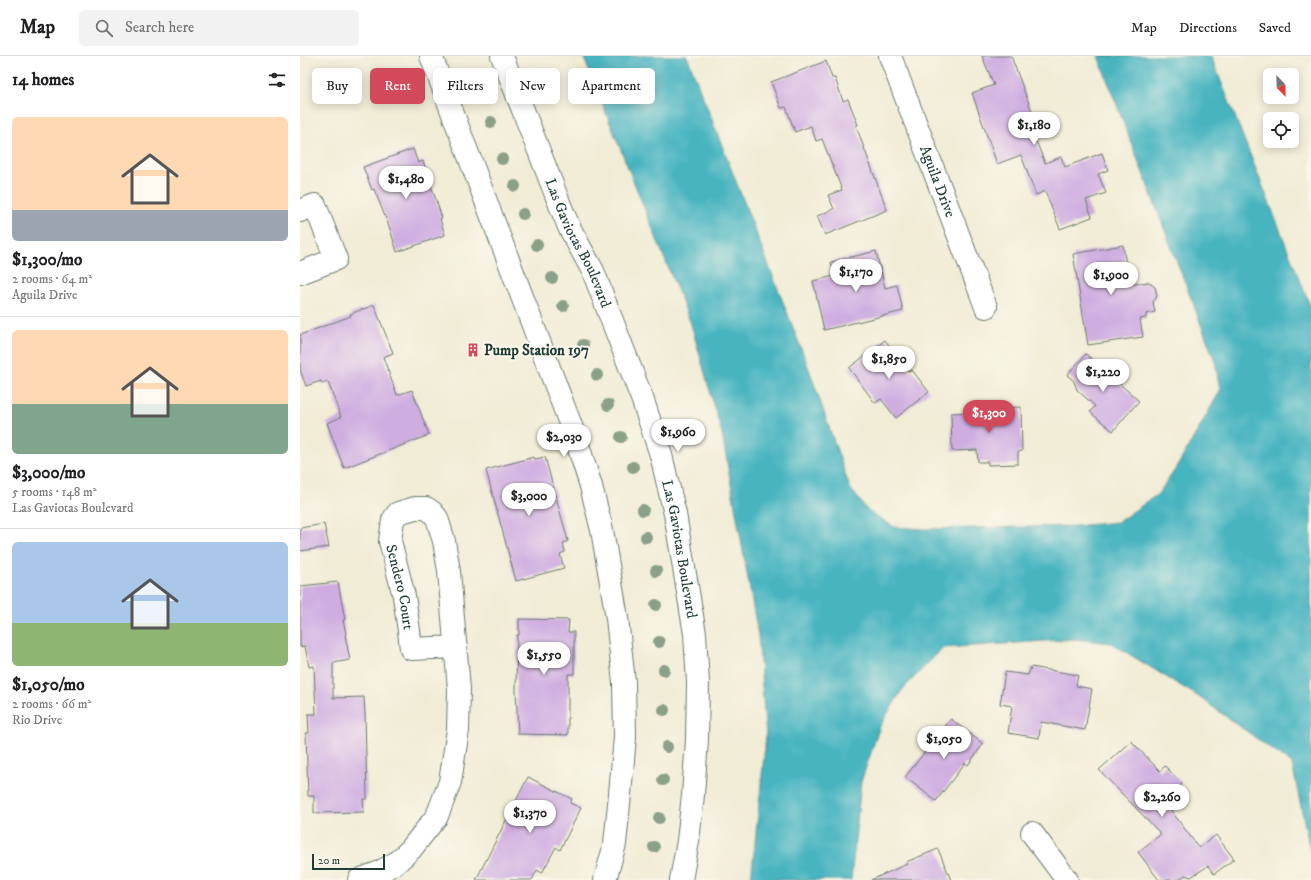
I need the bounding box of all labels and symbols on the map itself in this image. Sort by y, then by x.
north arrow [1263,68,1299,104]
pin: $1,180 [1001,112,1067,146]
street label: Aguila Drive [915,142,960,220]
pin: $1,480 [373,166,439,200]
street label: Las Gaviotas Boulevard [541,175,616,311]
pin: $1,170 [823,259,889,293]
pin: $1,900 [1078,262,1144,296]
place label: Pump Station 197 [484,341,589,360]
building icon: Pump Station 197 [465,342,481,358]
pin: $1,850 [856,346,922,380]
pin: $1,220 [1070,359,1136,393]
pin: $1,300 [956,400,1022,434]
pin: $1,960 [645,419,711,453]
pin: $2,030 [531,424,597,458]
street label: Las Gaviotas Boulevard [658,478,702,620]
pin: $3,000 [496,483,562,517]
street label: Sendero Court [382,542,418,631]
pin: $1,550 [511,642,577,676]
pin: $1,050 [911,726,977,760]
pin: $2,260 [1129,784,1195,818]
pin: $1,370 [497,800,563,834]
scale bar [312,852,385,871]

